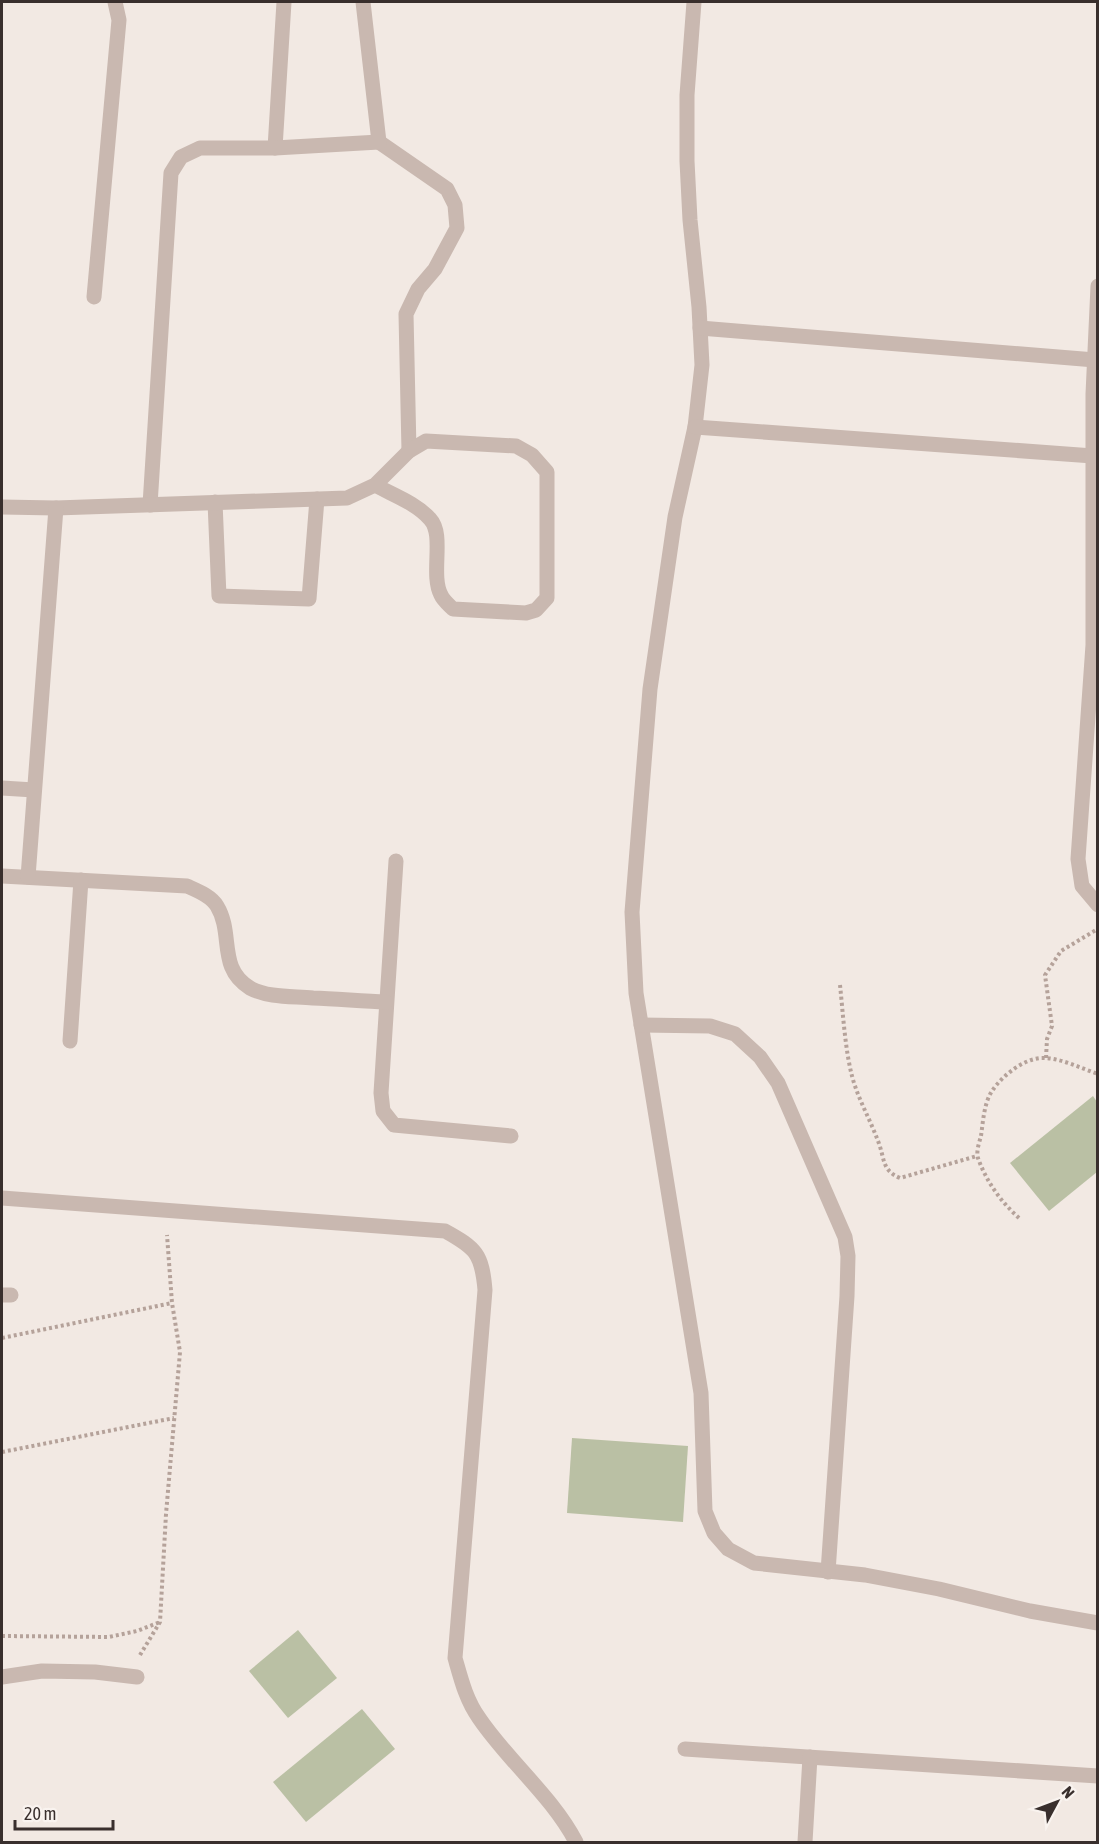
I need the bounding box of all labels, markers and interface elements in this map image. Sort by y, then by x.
north arrow [1027,1772,1087,1832]
text: N [1058,1783,1078,1802]
scale bar [15,1793,112,1831]
text: 20 m [24,1803,56,1824]

